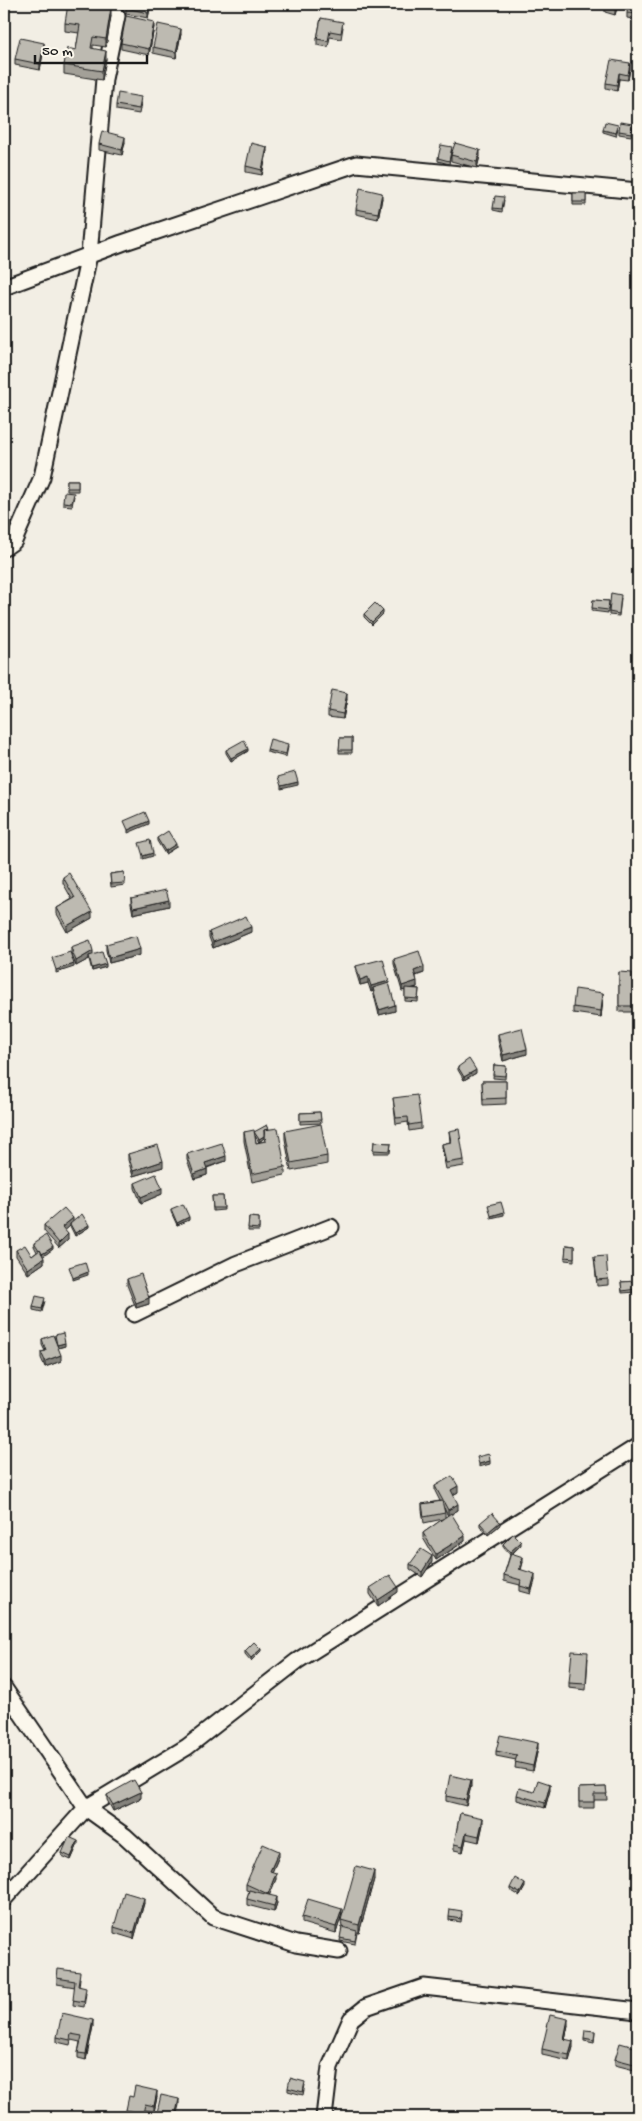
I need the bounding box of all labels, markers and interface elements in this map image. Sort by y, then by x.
scale bar [35,32,148,64]
text: 50 m [42,43,73,61]

